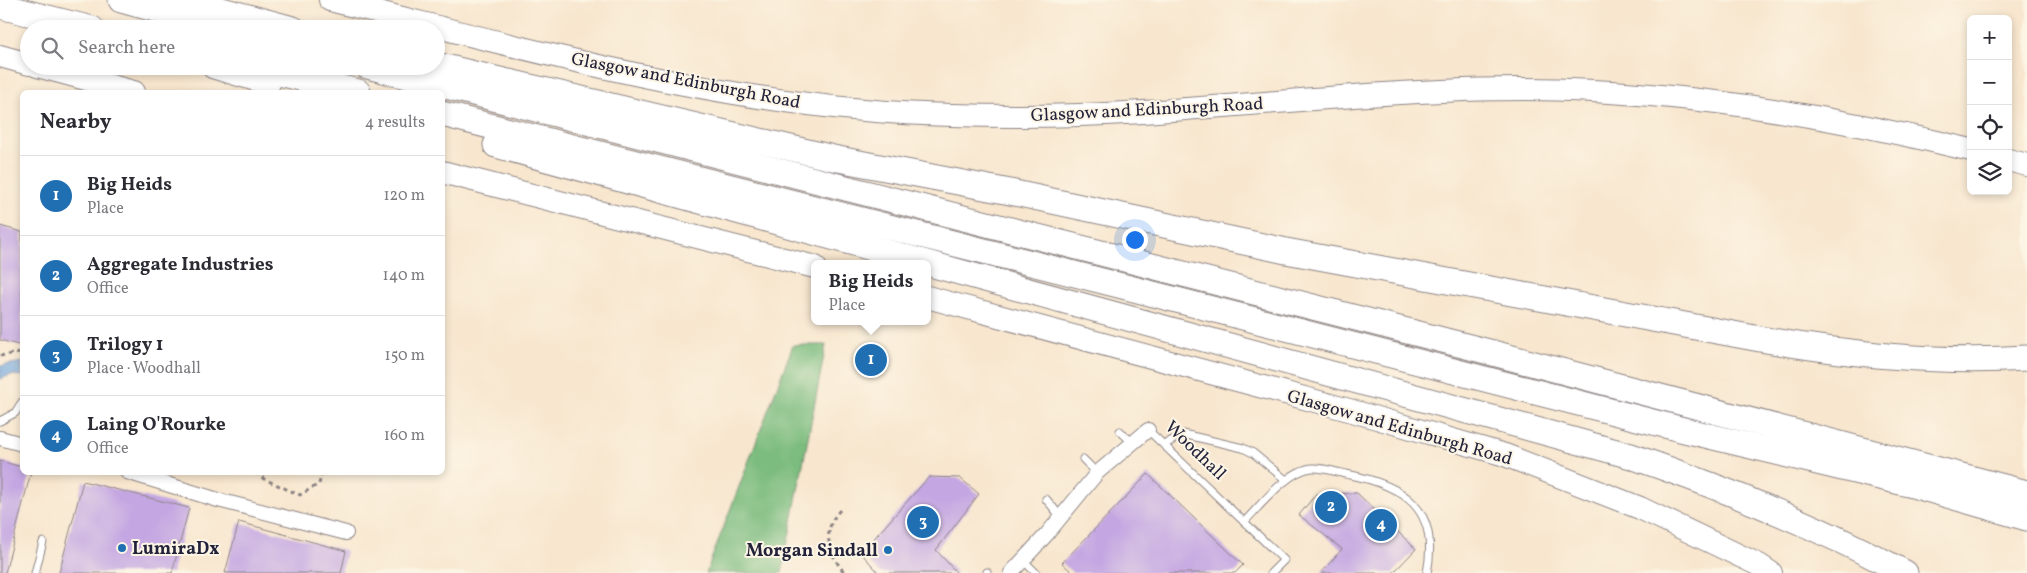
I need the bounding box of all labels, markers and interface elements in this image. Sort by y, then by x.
map controls [1967,15,2012,195]
button: + [1967,15,2012,60]
search box [20,20,445,75]
icon: search [38,34,66,62]
text: Search here [78,35,175,61]
street label: Glasgow and Edinburgh Road [569,47,803,116]
button: − [1967,60,2012,105]
street label: Glasgow and Edinburgh Road [1030,92,1264,129]
button: locate [1967,105,2012,150]
text: Nearby [40,108,111,137]
text: 4 results [365,112,425,134]
button: layers [1967,150,2012,195]
text: Big Heids [87,172,172,198]
text: 1 [53,185,59,207]
text: 120 m [383,185,425,207]
text: Place [87,198,124,220]
your location [1122,227,1148,253]
text: Aggregate Industries [87,252,274,278]
popup [811,260,931,325]
text: 2 [52,265,60,287]
text: 140 m [383,265,425,287]
text: Big Heids [829,269,913,295]
text: Office [87,278,129,300]
text: Place [829,295,865,317]
text: Trilogy 1 [87,332,164,358]
pin: 1 [855,341,887,379]
text: 3 [52,345,60,367]
text: 150 m [384,345,425,367]
text: Place · Woodhall [87,358,201,380]
street label: Glasgow and Edinburgh Road [1284,384,1515,473]
text: Laing O'Rourke [87,412,226,438]
street label: Woodhall [1159,416,1231,487]
text: 4 [51,425,61,447]
text: 160 m [384,425,425,447]
text: Office [87,438,129,460]
pin: 2 [1315,488,1347,526]
pin: 3 [907,503,939,541]
pin: 4 [1365,506,1397,544]
place label: LumiraDx [132,537,219,562]
place label: Morgan Sindall [746,539,878,564]
marker: LumiraDx [116,542,128,554]
marker: Morgan Sindall [882,544,894,556]

